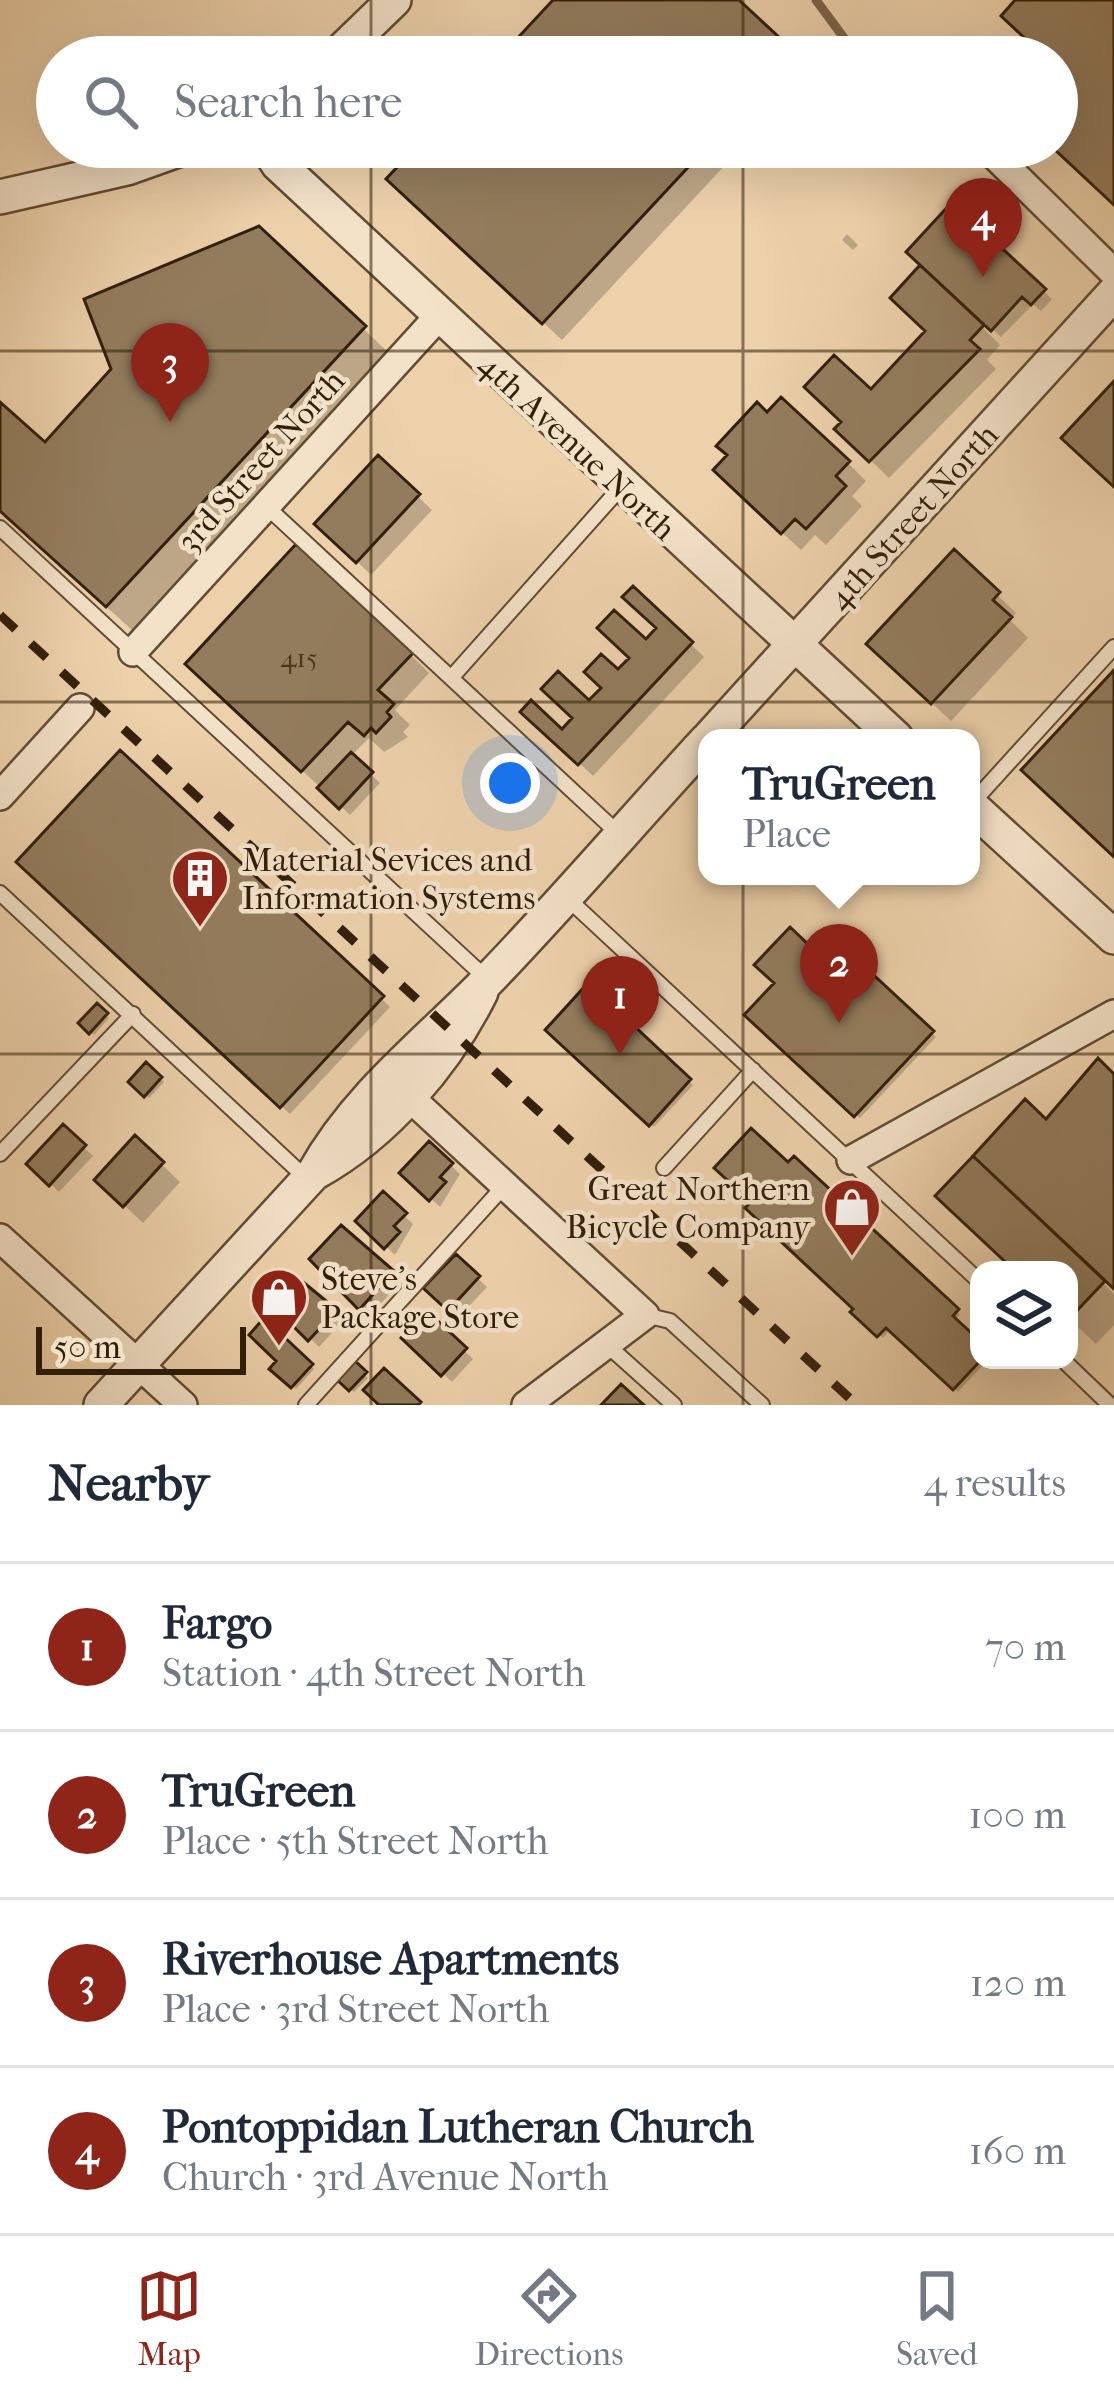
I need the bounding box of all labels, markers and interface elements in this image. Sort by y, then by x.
search box [36,36,1078,168]
icon: search [78,69,144,135]
text: Search here [174,76,402,129]
pin: 4 [944,178,1022,277]
pin: 3 [131,323,209,422]
street label: 4th Avenue North [470,346,684,549]
street label: 3rd Street North [168,361,352,559]
street label: 4th Street North [819,416,1007,618]
house number: 415 [280,642,318,674]
popup [698,729,980,885]
your location [480,753,540,813]
text: TruGreen [742,758,936,811]
text: Place [742,811,831,857]
place label: Material Sevices and Information Systems [242,841,535,918]
building icon: Material Sevices and Information Systems [169,847,231,929]
pin: 2 [800,924,878,1023]
pin: 1 [581,956,659,1055]
place label: Great Northern Bicycle Company [566,1170,811,1247]
shop icon: Great Northern Bicycle Company [821,1176,883,1258]
place label: Steve's Package Store [321,1260,519,1337]
map controls [970,1261,1078,1369]
button: layers [970,1261,1078,1369]
shop icon: Steve's Package Store [248,1266,310,1348]
scale bar [36,1321,246,1374]
text: 50 m [54,1328,121,1367]
text: Nearby [48,1453,209,1513]
text: 4 results [924,1460,1066,1506]
text: Fargo [162,1597,272,1650]
text: 1 [80,1624,94,1670]
text: 70 m [985,1624,1066,1670]
text: Station · 4th Street North [162,1650,586,1696]
text: TruGreen [162,1765,355,1818]
text: 2 [77,1792,97,1838]
text: 100 m [968,1792,1066,1838]
text: Place · 5th Street North [162,1818,549,1864]
text: Riverhouse Apartments [162,1933,619,1986]
text: 3 [79,1960,95,2006]
text: 120 m [970,1960,1066,2006]
text: Place · 3rd Street North [162,1986,549,2032]
text: Pontoppidan Lutheran Church [162,2101,754,2154]
text: 4 [75,2128,99,2174]
text: 160 m [969,2128,1066,2174]
text: Church · 3rd Avenue North [162,2154,609,2200]
tab: Map [136,2263,202,2374]
tab: Directions [475,2263,623,2374]
tab: Saved [896,2263,978,2374]

